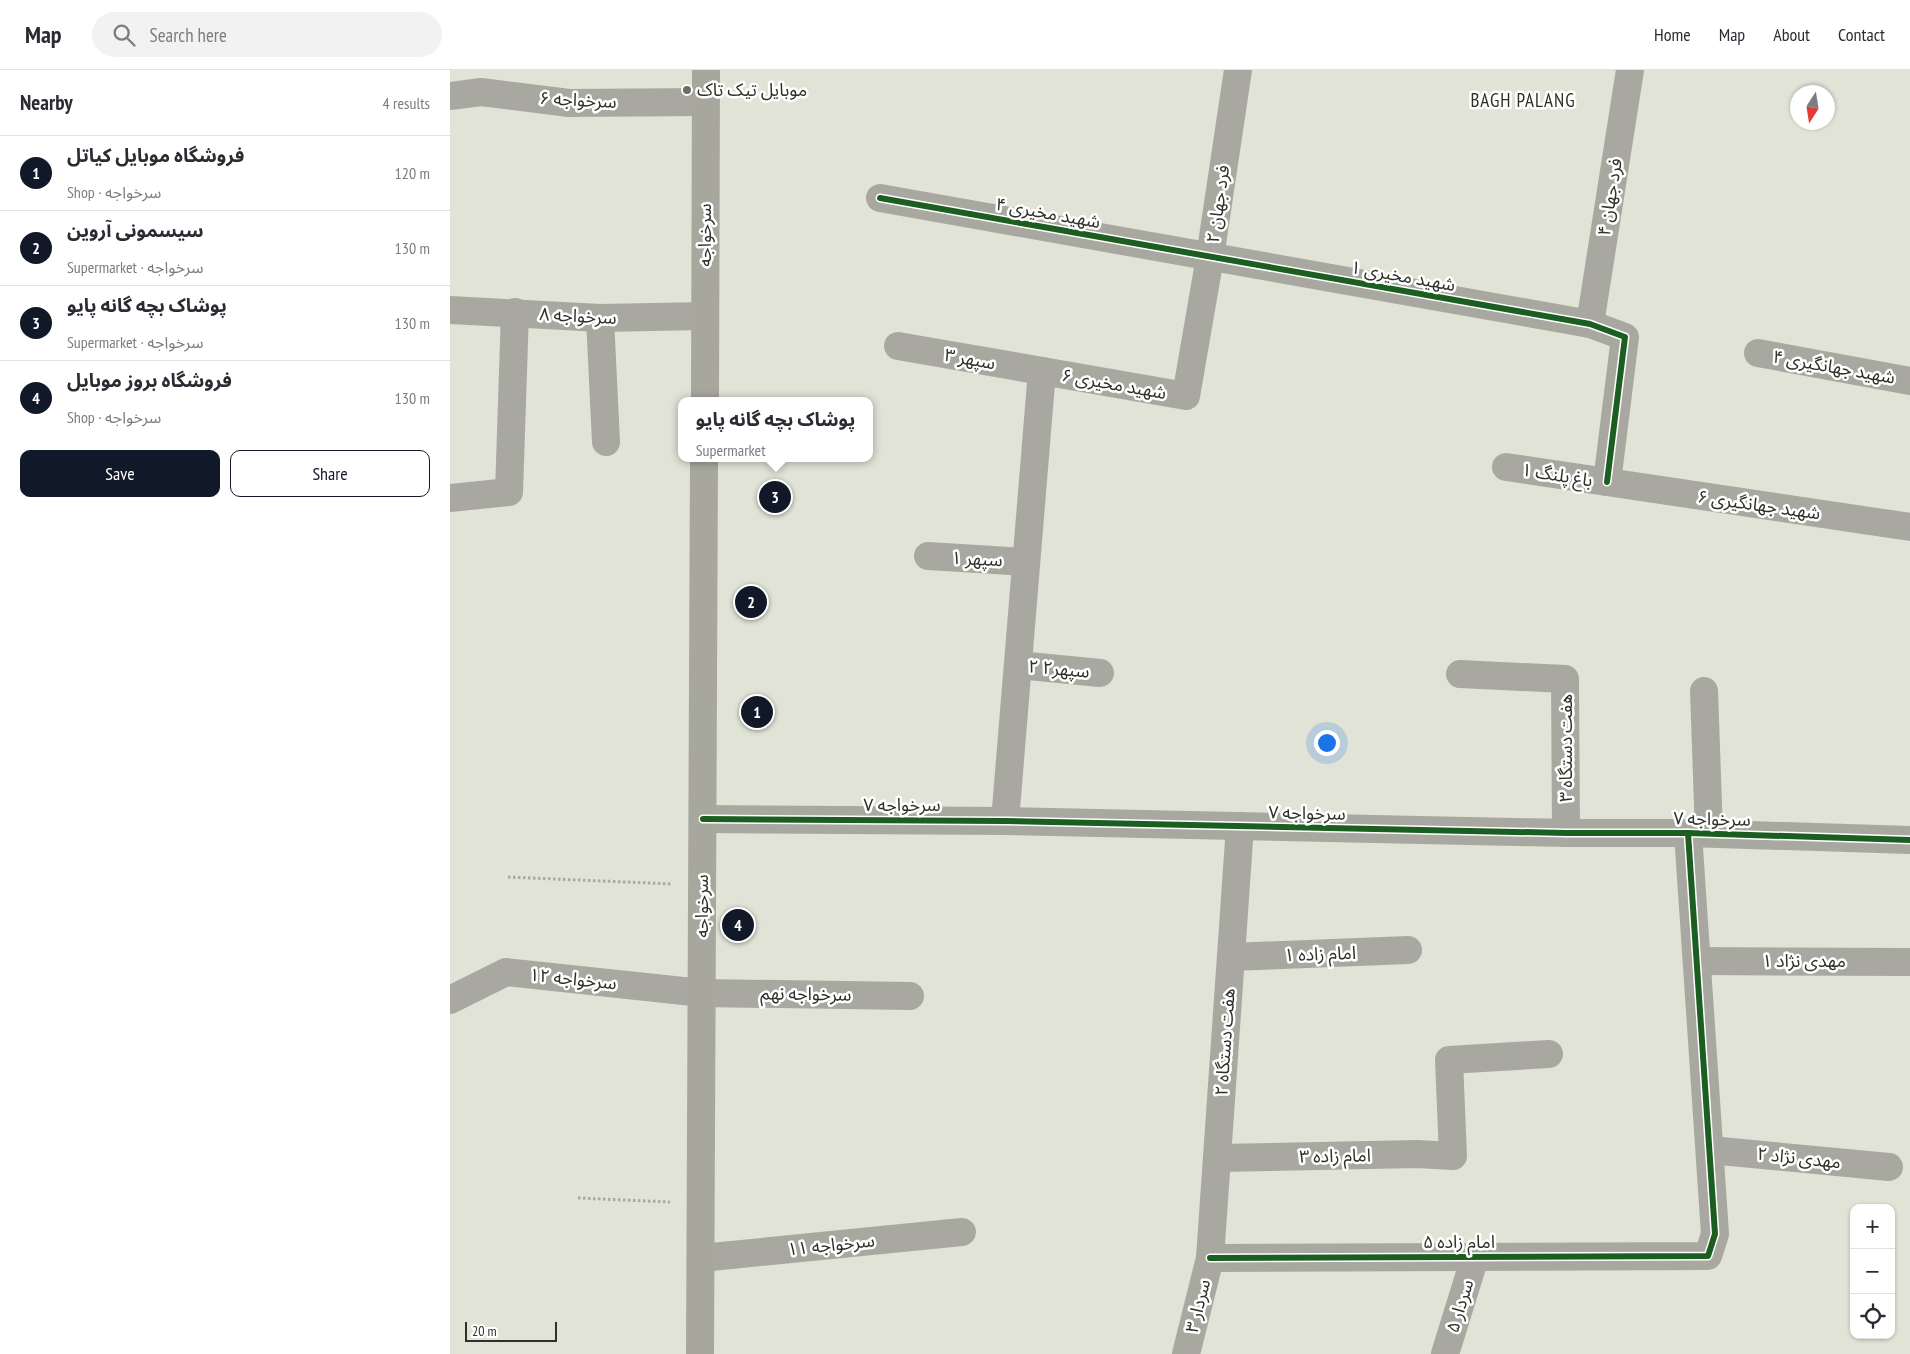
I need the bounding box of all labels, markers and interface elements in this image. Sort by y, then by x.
search box [92,12,442,57]
text: Map [25,19,62,50]
icon: search [110,21,138,49]
text: Search here [150,23,227,47]
text: Home [1654,23,1691,46]
text: Map [1719,23,1745,46]
text: About [1773,23,1810,46]
text: Contact [1838,23,1885,46]
place label: موبایل تیک تاک [697,78,807,101]
marker: موبایل تیک تاک [681,84,693,96]
north arrow [1790,85,1835,130]
street label: سرخواجه ۶ [539,86,617,113]
district label: BAGH PALANG [1470,88,1576,112]
text: Nearby [20,89,73,116]
text: 4 results [383,93,430,113]
text: فروشگاه موبایل کیاتل [67,143,244,167]
street label: ۴ فرد جهان [1592,156,1627,237]
text: 1 [32,163,40,183]
text: 120 m [395,163,430,183]
street label: ۲ فرد جهان [1201,163,1234,244]
text: Shop · سرخواجه [67,182,161,202]
street label: ۴ شهید مخیری [994,192,1102,233]
street label: سرخواجه [693,203,716,267]
text: سیسمونی آروین [67,218,204,242]
text: 2 [32,238,40,258]
text: 130 m [395,238,430,258]
street label: شهید مخیری ۱ [1349,255,1457,296]
text: Supermarket · سرخواجه [67,257,203,277]
text: پوشاک بچه گانه پایو [67,293,227,317]
street label: ۸ سرخواجه [539,302,617,329]
text: 3 [32,313,40,333]
text: 130 m [395,313,430,333]
text: Supermarket · سرخواجه [67,332,203,352]
street label: ۳ سپهر [943,343,997,374]
street label: ۴ شهید جهانگیری [1771,344,1897,389]
street label: شهید مخیری ۶ [1060,363,1168,404]
text: فروشگاه بروز موبایل [67,368,232,392]
text: 4 [32,388,40,408]
text: 130 m [395,388,430,408]
popup [678,397,873,462]
text: Shop · سرخواجه [67,407,161,427]
text: پوشاک بچه گانه پایو [696,407,855,431]
text: Supermarket [696,440,766,460]
button: Save [20,450,220,497]
button: Share [230,450,430,497]
street label: ۱ باغ پلنگ [1519,458,1594,494]
pin: 3 [759,478,791,516]
street label: ۶ شهید جهانگیری [1696,484,1822,525]
street label: ۱ سپهر [951,546,1003,571]
pin: 2 [735,583,767,621]
street label: ۲ سپهر۲ [1027,654,1091,683]
pin: 1 [741,693,773,731]
street label: ۳ هفت دستگاه [1554,694,1577,802]
your location [1314,730,1340,756]
street label: سرخواجه ۷ [863,793,941,816]
street label: سرخواجه ۷ [1268,800,1346,825]
street label: سرخواجه ۷ [1673,806,1751,831]
street label: سرخواجه [690,874,713,938]
pin: 4 [722,906,754,944]
street label: ۱ امام زاده [1284,941,1356,969]
street label: ۱ مهدی نژاد [1762,949,1846,972]
street label: ۱۲ سرخواجه [528,962,618,995]
street label: سرخواجه نهم [760,981,852,1008]
street label: هفت دستگاه ۲ [1209,987,1240,1097]
street label: ۲ مهدی نژاد [1756,1142,1842,1173]
street label: ۳ امام زاده [1299,1143,1371,1171]
map controls [1850,1204,1895,1339]
button: + [1850,1204,1895,1249]
street label: ۱۱ سرخواجه [786,1228,876,1261]
street label: ۵ امام زاده [1423,1230,1495,1256]
button: − [1850,1249,1895,1294]
street label: ۳ سردار [1180,1277,1215,1335]
street label: ۵ سردار [1441,1277,1478,1335]
button: locate [1850,1294,1895,1339]
scale bar [465,1319,558,1342]
text: 20 m [472,1322,497,1340]

